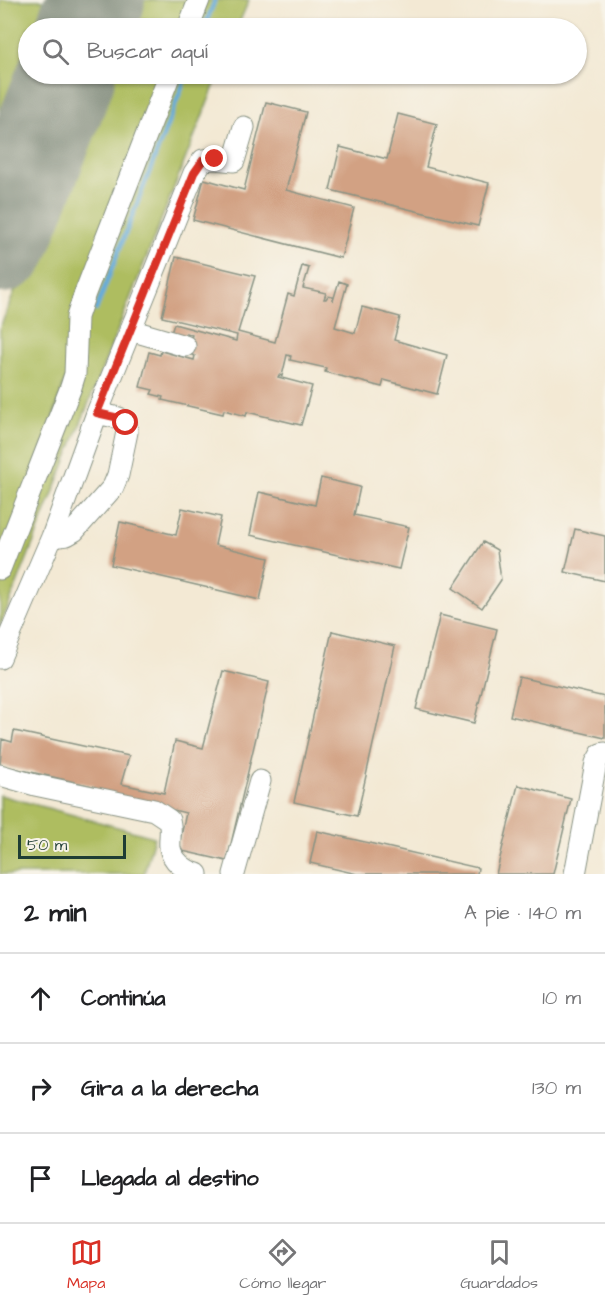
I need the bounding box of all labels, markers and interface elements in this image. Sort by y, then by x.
search box [18,18,587,84]
icon: search [39,35,72,68]
text: Buscar aquí [87,36,208,67]
route end [201,145,227,171]
route start [112,409,138,435]
scale bar [18,832,126,860]
text: 50 m [27,834,67,856]
text: 2 min [24,895,86,931]
text: A pie · 140 m [464,899,581,927]
icon: ahead [24,982,57,1015]
text: Continúa [81,983,166,1014]
text: 10 m [542,984,581,1012]
icon: right [24,1072,57,1105]
text: Gira a la derecha [81,1073,258,1104]
text: 130 m [532,1074,581,1102]
icon: arrive [24,1162,57,1195]
text: Llegada al destino [81,1163,259,1194]
tab: Mapa [67,1236,105,1294]
tab: Cómo llegar [239,1236,326,1294]
tab: Guardados [460,1236,538,1294]

